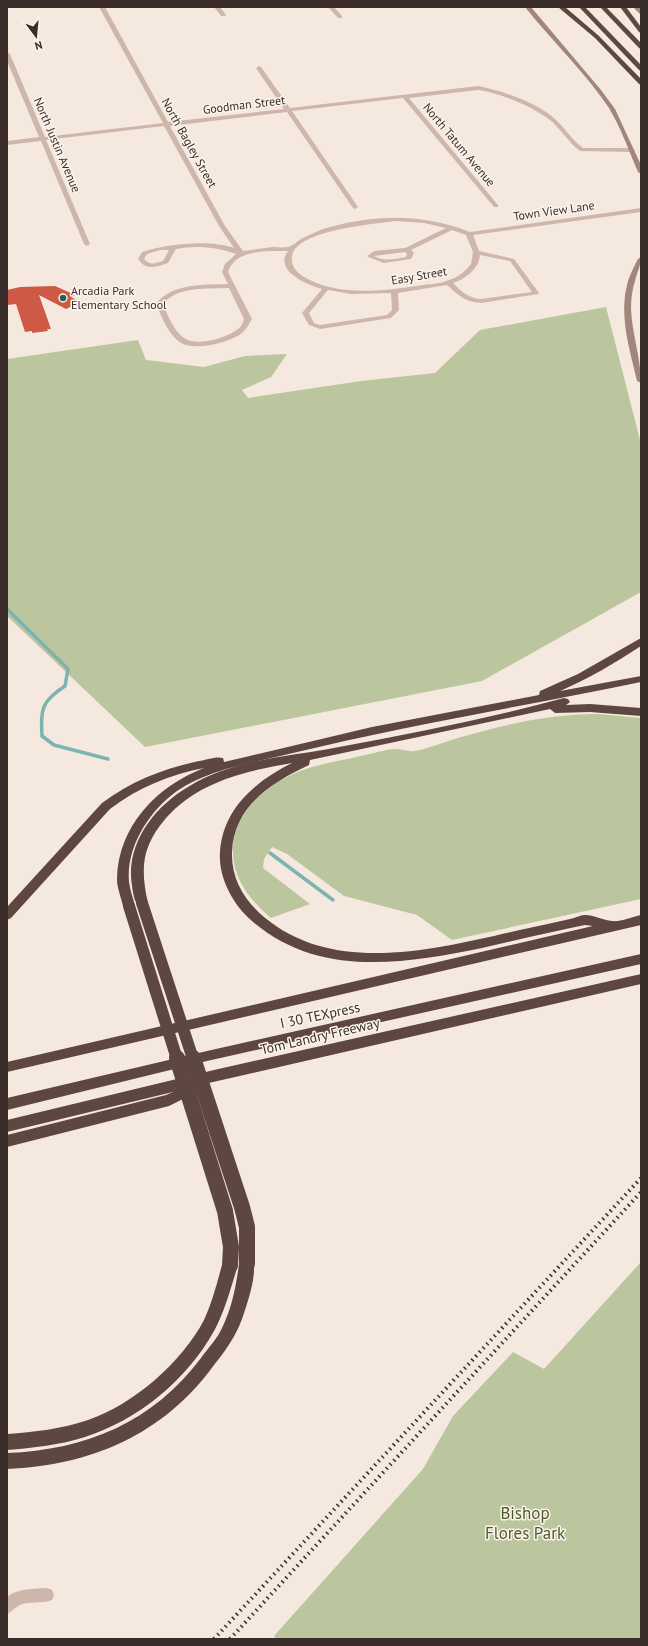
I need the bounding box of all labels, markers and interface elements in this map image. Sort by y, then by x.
north arrow [16,16,56,56]
text: N [33,38,44,53]
street label: Goodman Street [202,92,286,117]
street label: North Justin Avenue [31,95,84,195]
street label: North Bagley Street [159,95,220,190]
street label: North Tatum Avenue [420,100,499,189]
street label: Town View Lane [512,197,596,224]
street label: Easy Street [390,263,448,288]
place label: Arcadia Park Elementary School [71,283,167,312]
marker: Arcadia Park Elementary School [58,293,68,303]
street label: I 30 TEXpress [278,998,362,1032]
street label: Tom Landry Freeway [259,1013,382,1058]
park label: Bishop Flores Park [485,1502,565,1544]

